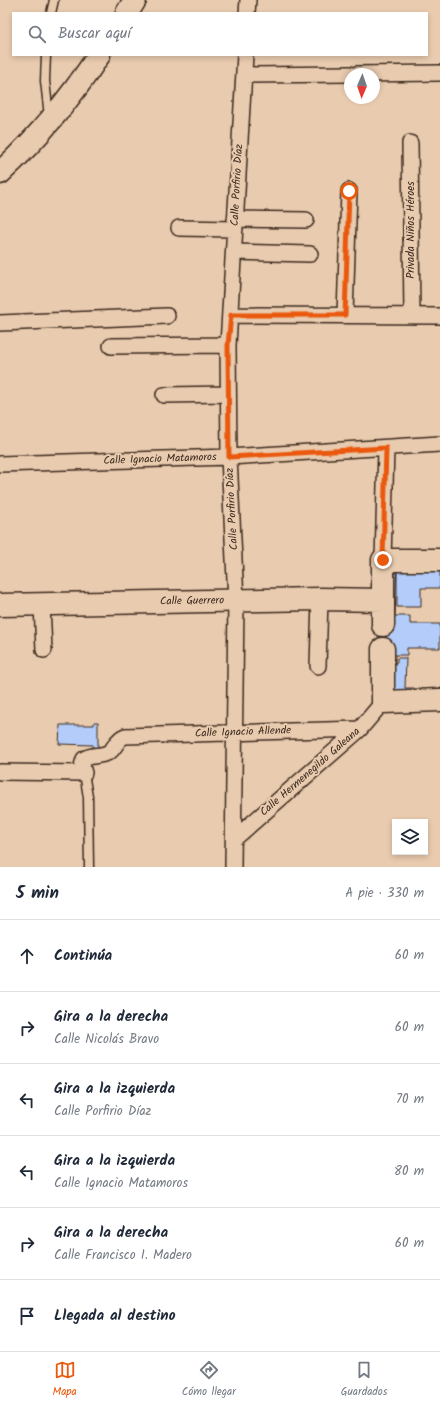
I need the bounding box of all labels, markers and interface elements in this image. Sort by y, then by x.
search box [12,12,428,56]
text: Buscar aquí [58,22,131,46]
icon: search [26,23,48,45]
north arrow [344,68,380,104]
street label: Calle Porfirio Díaz [226,143,248,227]
street label: Privada Niños Héroes [402,181,420,279]
route start [340,182,358,200]
street label: Calle Ignacio Matamoros [103,448,217,470]
street label: Calle Porfirio Díaz [221,467,243,551]
route end [374,551,392,569]
street label: Calle Guerrero [160,591,224,611]
street label: Calle Ignacio Allende [195,721,292,743]
street label: Calle Hermenegildo Galeana [256,723,364,821]
map controls [392,819,428,855]
button: layers [392,819,428,855]
text: 5 min [16,880,59,907]
text: A pie · 330 m [345,883,424,904]
text: Continúa [54,944,112,968]
icon: ahead [16,945,38,967]
text: 60 m [395,945,424,966]
text: Gira a la derecha [54,1005,168,1029]
icon: right [16,1017,38,1039]
text: 60 m [395,1017,424,1038]
text: Calle Nicolás Bravo [54,1029,159,1050]
text: Gira a la izquierda [54,1077,175,1101]
icon: left [16,1089,38,1111]
text: 70 m [396,1089,424,1110]
text: Calle Porfirio Díaz [54,1101,151,1122]
text: Gira a la izquierda [54,1149,175,1173]
icon: left [16,1161,38,1183]
text: 80 m [394,1161,424,1182]
text: Calle Ignacio Matamoros [54,1173,188,1194]
text: Gira a la derecha [54,1221,168,1245]
icon: right [16,1233,38,1255]
text: 60 m [395,1233,424,1254]
text: Calle Francisco I. Madero [54,1245,192,1266]
text: Llegada al destino [54,1304,176,1328]
icon: arrive [16,1305,38,1327]
tab: Mapa [53,1359,77,1401]
tab: Cómo llegar [182,1359,236,1401]
tab: Guardados [341,1359,387,1401]

